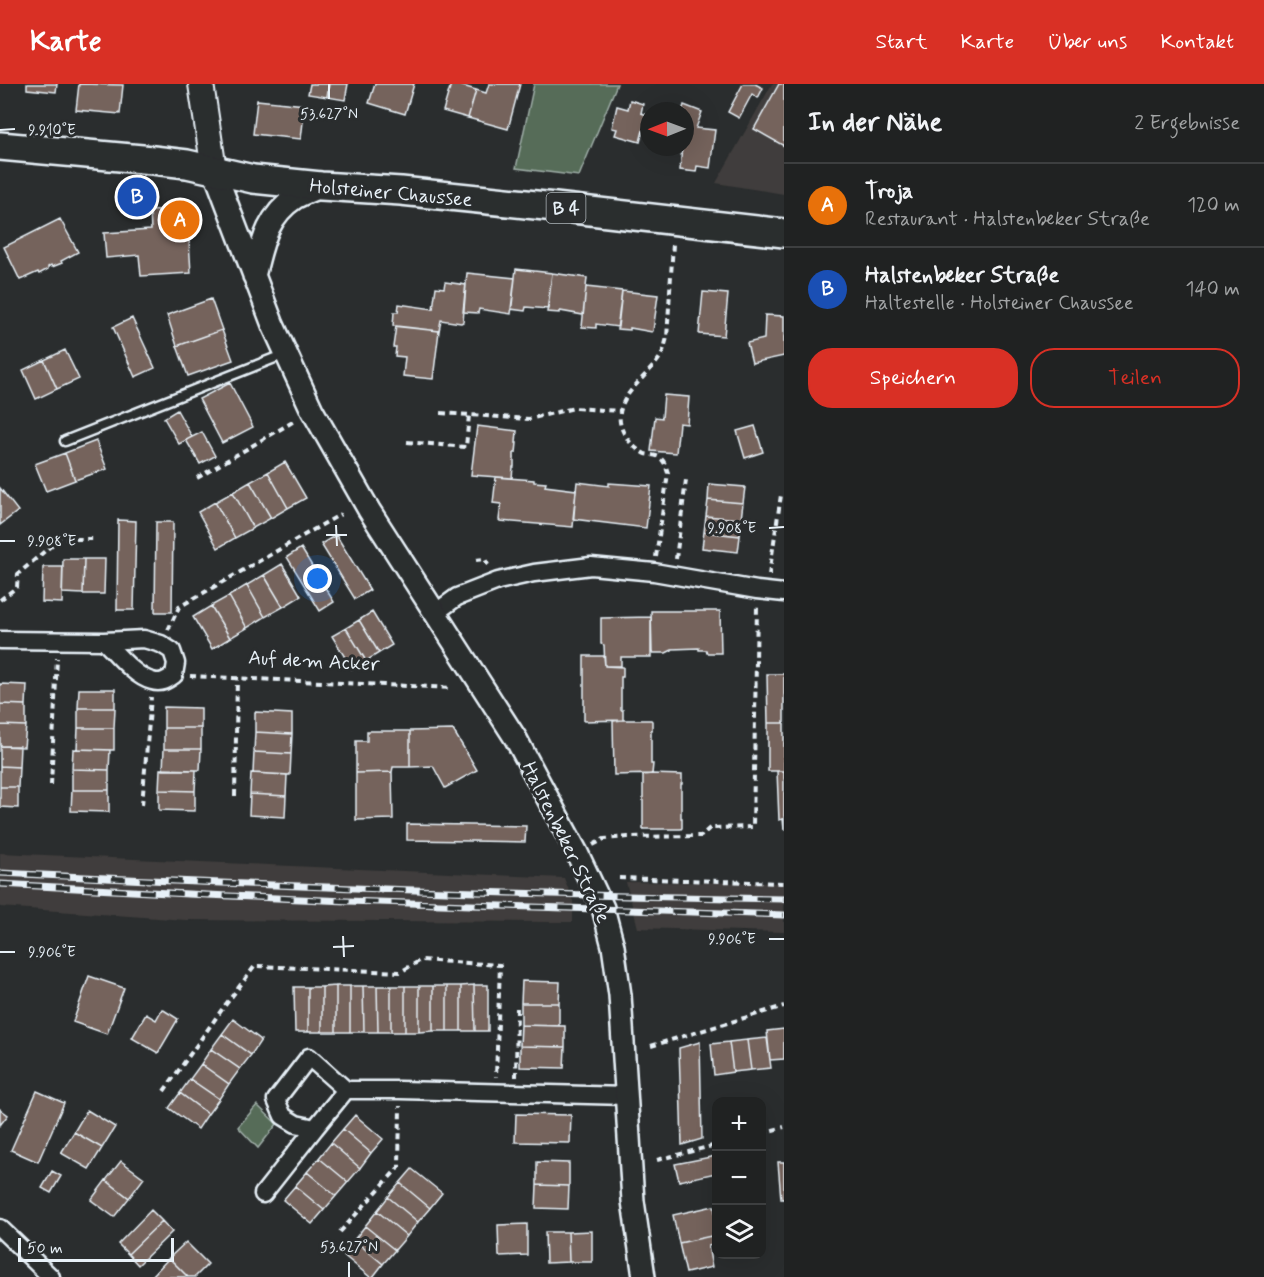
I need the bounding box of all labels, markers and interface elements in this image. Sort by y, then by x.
text: Karte [30,24,102,61]
text: Start [876,28,928,56]
text: Karte [961,28,1014,56]
text: Über uns [1047,28,1127,56]
text: Kontakt [1160,28,1234,56]
north arrow [640,102,694,156]
text: 53.627°N [300,105,358,125]
text: In der Nähe [808,106,942,140]
text: 2 Ergebnisse [1134,110,1240,137]
text: 9.910°E [28,121,76,141]
street label: Holsteiner Chaussee [308,173,474,214]
pin: B [118,174,156,220]
text: Troja [865,178,913,206]
text: A [821,192,834,219]
text: 120 m [1187,192,1240,219]
road number: B 4 [546,193,586,223]
pin: A [160,198,200,242]
text: Restaurant · Halstenbeker Straße [865,206,1150,233]
text: Halstenbeker Straße [865,262,1059,290]
text: B [821,276,834,303]
text: 140 m [1186,276,1240,303]
text: Haltestelle · Holsteiner Chaussee [865,290,1134,317]
button: Speichern [808,348,1018,408]
button: Teilen [1030,348,1240,408]
text: 9.908°E [708,519,757,539]
text: 9.908°E [28,532,77,552]
your location [303,564,332,593]
street label: Auf dem Acker [248,645,381,678]
street label: Halstenbeker Straße [515,757,617,928]
text: 9.906°E [708,930,756,950]
text: 9.906°E [28,943,76,963]
map controls [712,1097,766,1259]
button: + [712,1097,766,1151]
button: − [712,1151,766,1205]
button: layers [712,1205,766,1259]
scale bar [18,1235,174,1262]
text: 50 m [27,1238,63,1259]
text: 53.627°N [320,1238,378,1258]

